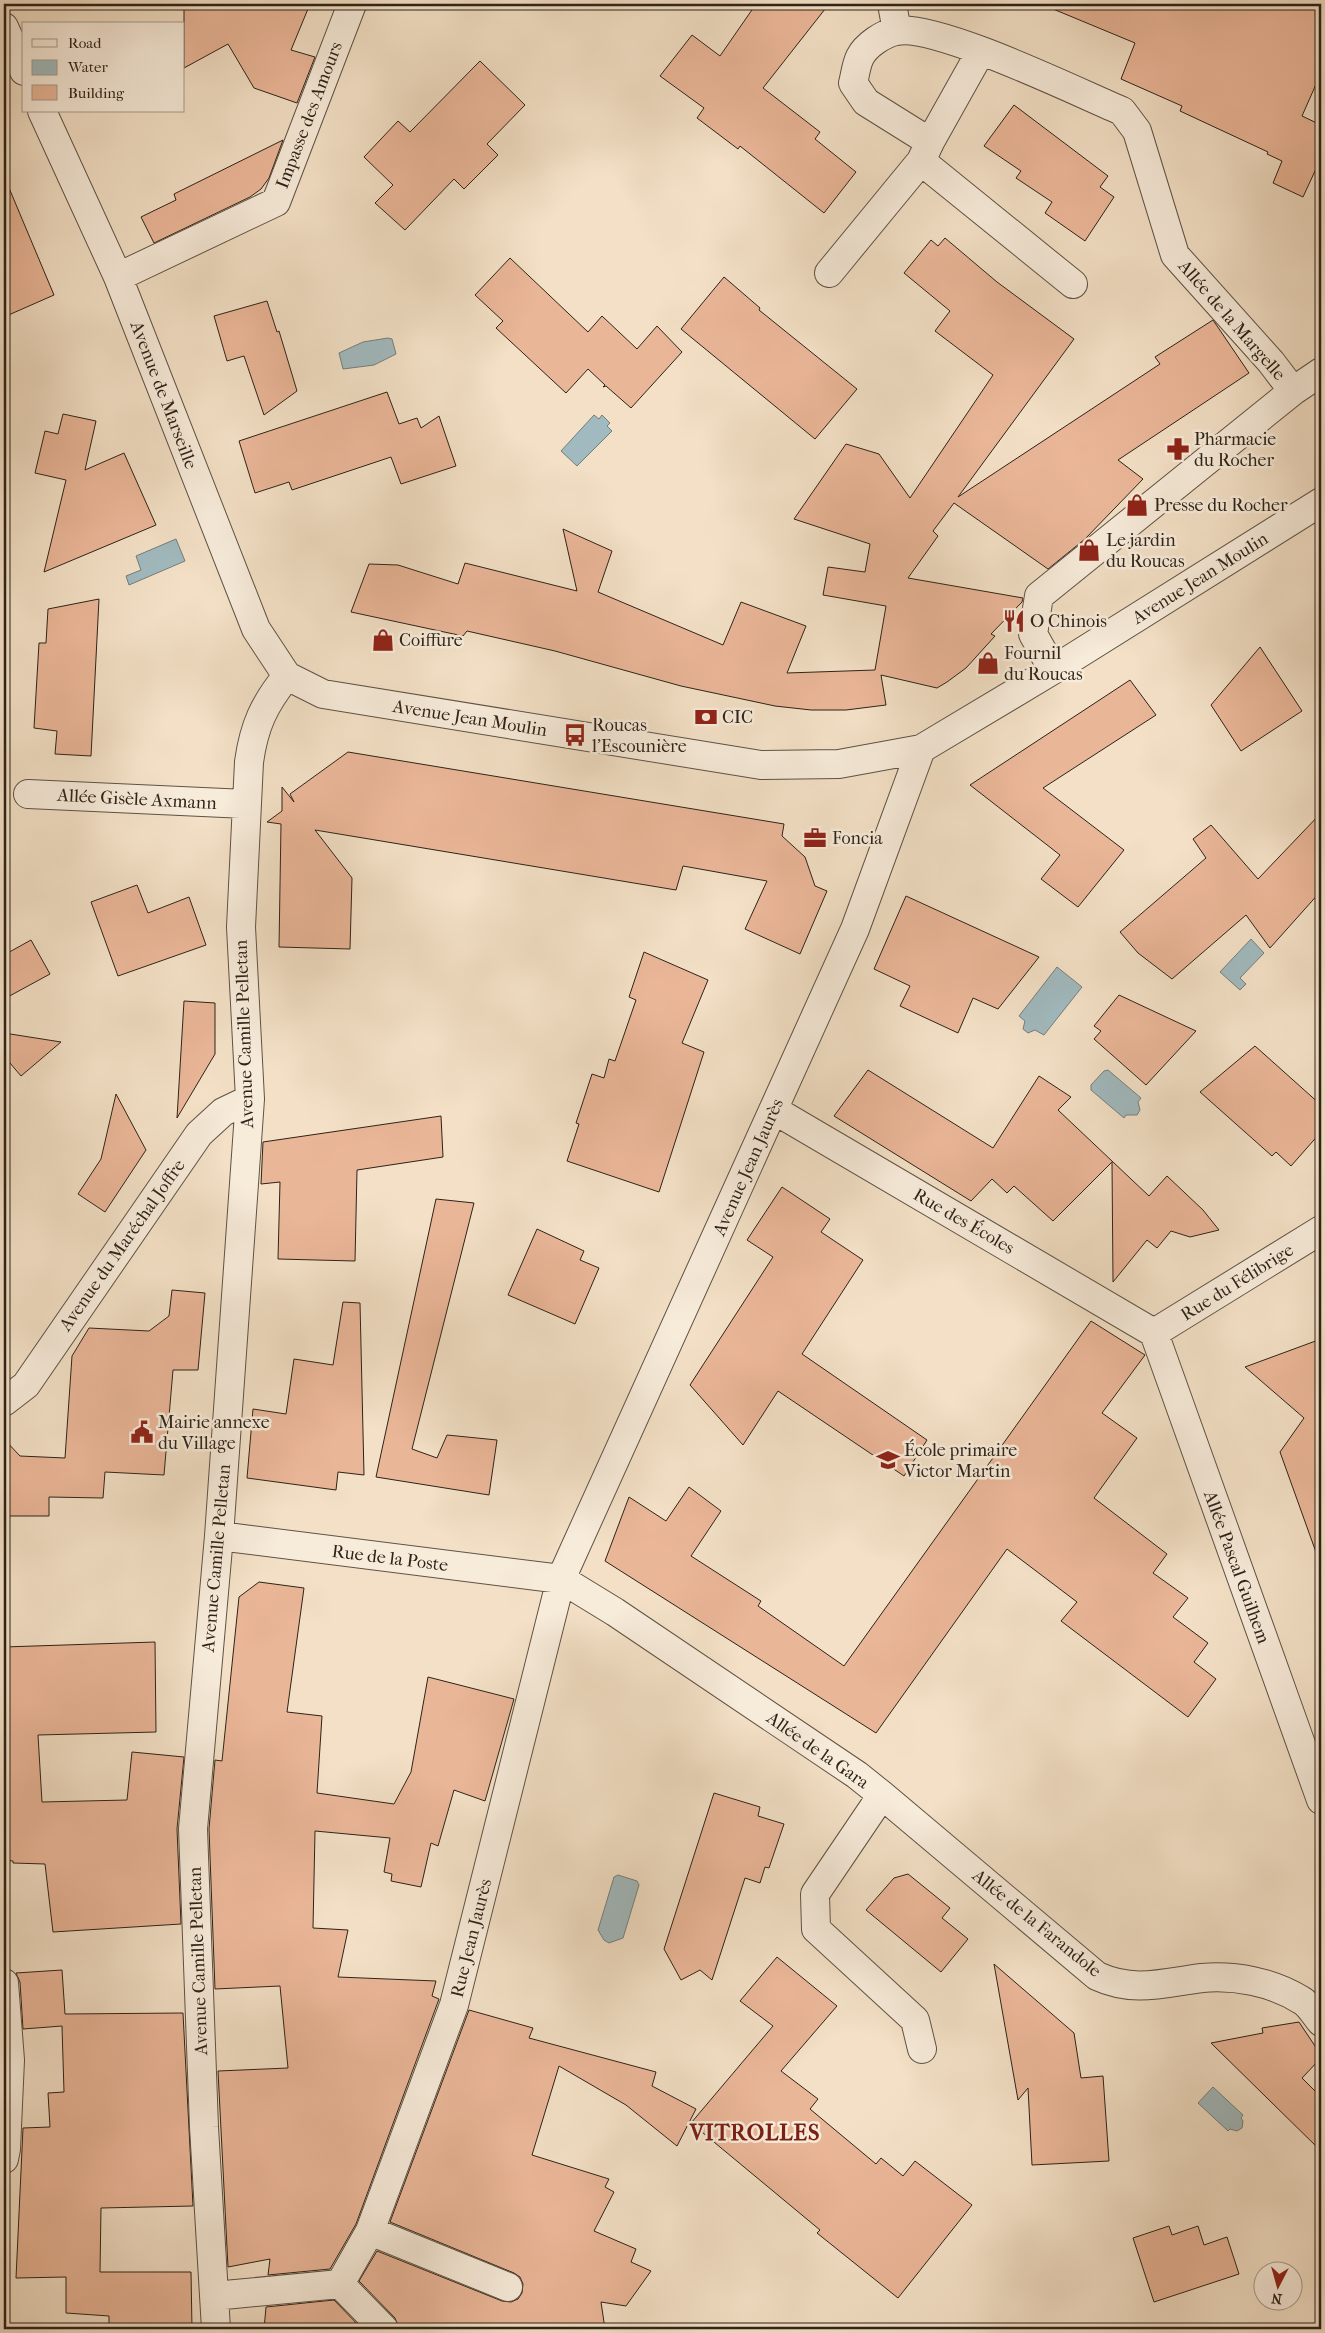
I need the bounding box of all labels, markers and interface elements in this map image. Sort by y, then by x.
legend [22,22,185,112]
text: Road [68,34,102,52]
street label: Impasse des Amours [272,39,347,191]
text: Water [67,58,108,76]
text: Building [68,84,125,102]
street label: Allée de la Margelle [1173,255,1290,385]
street label: Avenue de Marseille [125,317,201,472]
place label: Pharmacie du Rocher [1194,429,1276,471]
pharmacy icon: Pharmacie du Rocher [1165,436,1191,462]
shop icon: Presse du Rocher [1124,492,1150,518]
place label: Presse du Rocher [1154,495,1288,516]
street label: Avenue Jean Moulin [1128,528,1272,629]
place label: Le jardin du Roucas [1106,530,1185,572]
shop icon: Le jardin du Roucas [1076,537,1102,563]
restaurant icon: O Chinois [1001,608,1027,634]
place label: O Chinois [1030,611,1107,632]
shop icon: Coiffure [370,627,396,653]
place label: Coiffure [399,630,463,651]
place label: Fournil du Roucas [1004,643,1083,685]
shop icon: Fournil du Roucas [975,650,1001,676]
street label: Avenue Jean Moulin [390,696,549,741]
bank icon: CIC [693,704,719,730]
place label: CIC [722,707,753,728]
place label: Roucas l'Escounière [591,715,687,757]
bus stop icon: Roucas l'Escounière [562,722,588,748]
street label: Allée Gisèle Axmann [56,785,218,814]
office icon: Foncia [802,825,828,851]
place label: Foncia [832,828,883,849]
street label: Avenue Camille Pelletan [231,939,258,1130]
street label: Avenue Jean Jaurès [708,1095,788,1240]
street label: Avenue du Maréchal Joffre [55,1155,190,1336]
street label: Rue des Écoles [910,1183,1019,1259]
street label: Rue du Félibrige [1177,1239,1297,1325]
place label: Mairie annexe du Village [158,1412,270,1454]
public building icon: Mairie annexe du Village [129,1419,155,1445]
place label: École primaire Victor Martin [903,1439,1017,1482]
school or university icon: École primaire Victor Martin [875,1447,901,1473]
street label: Avenue Camille Pelletan [198,1463,235,1654]
street label: Allée Pascal Guilhem [1199,1487,1274,1646]
street label: Rue de la Poste [331,1541,449,1576]
street label: Allée de la Gara [762,1707,873,1794]
street label: Allée de la Farandole [967,1864,1105,1982]
street label: Avenue Camille Pelletan [185,1866,212,2057]
street label: Rue Jean Jaurès [447,1876,496,2000]
district label: VITROLLES [689,2120,820,2146]
north arrow [1252,2260,1302,2310]
text: N [1270,2289,1283,2307]

